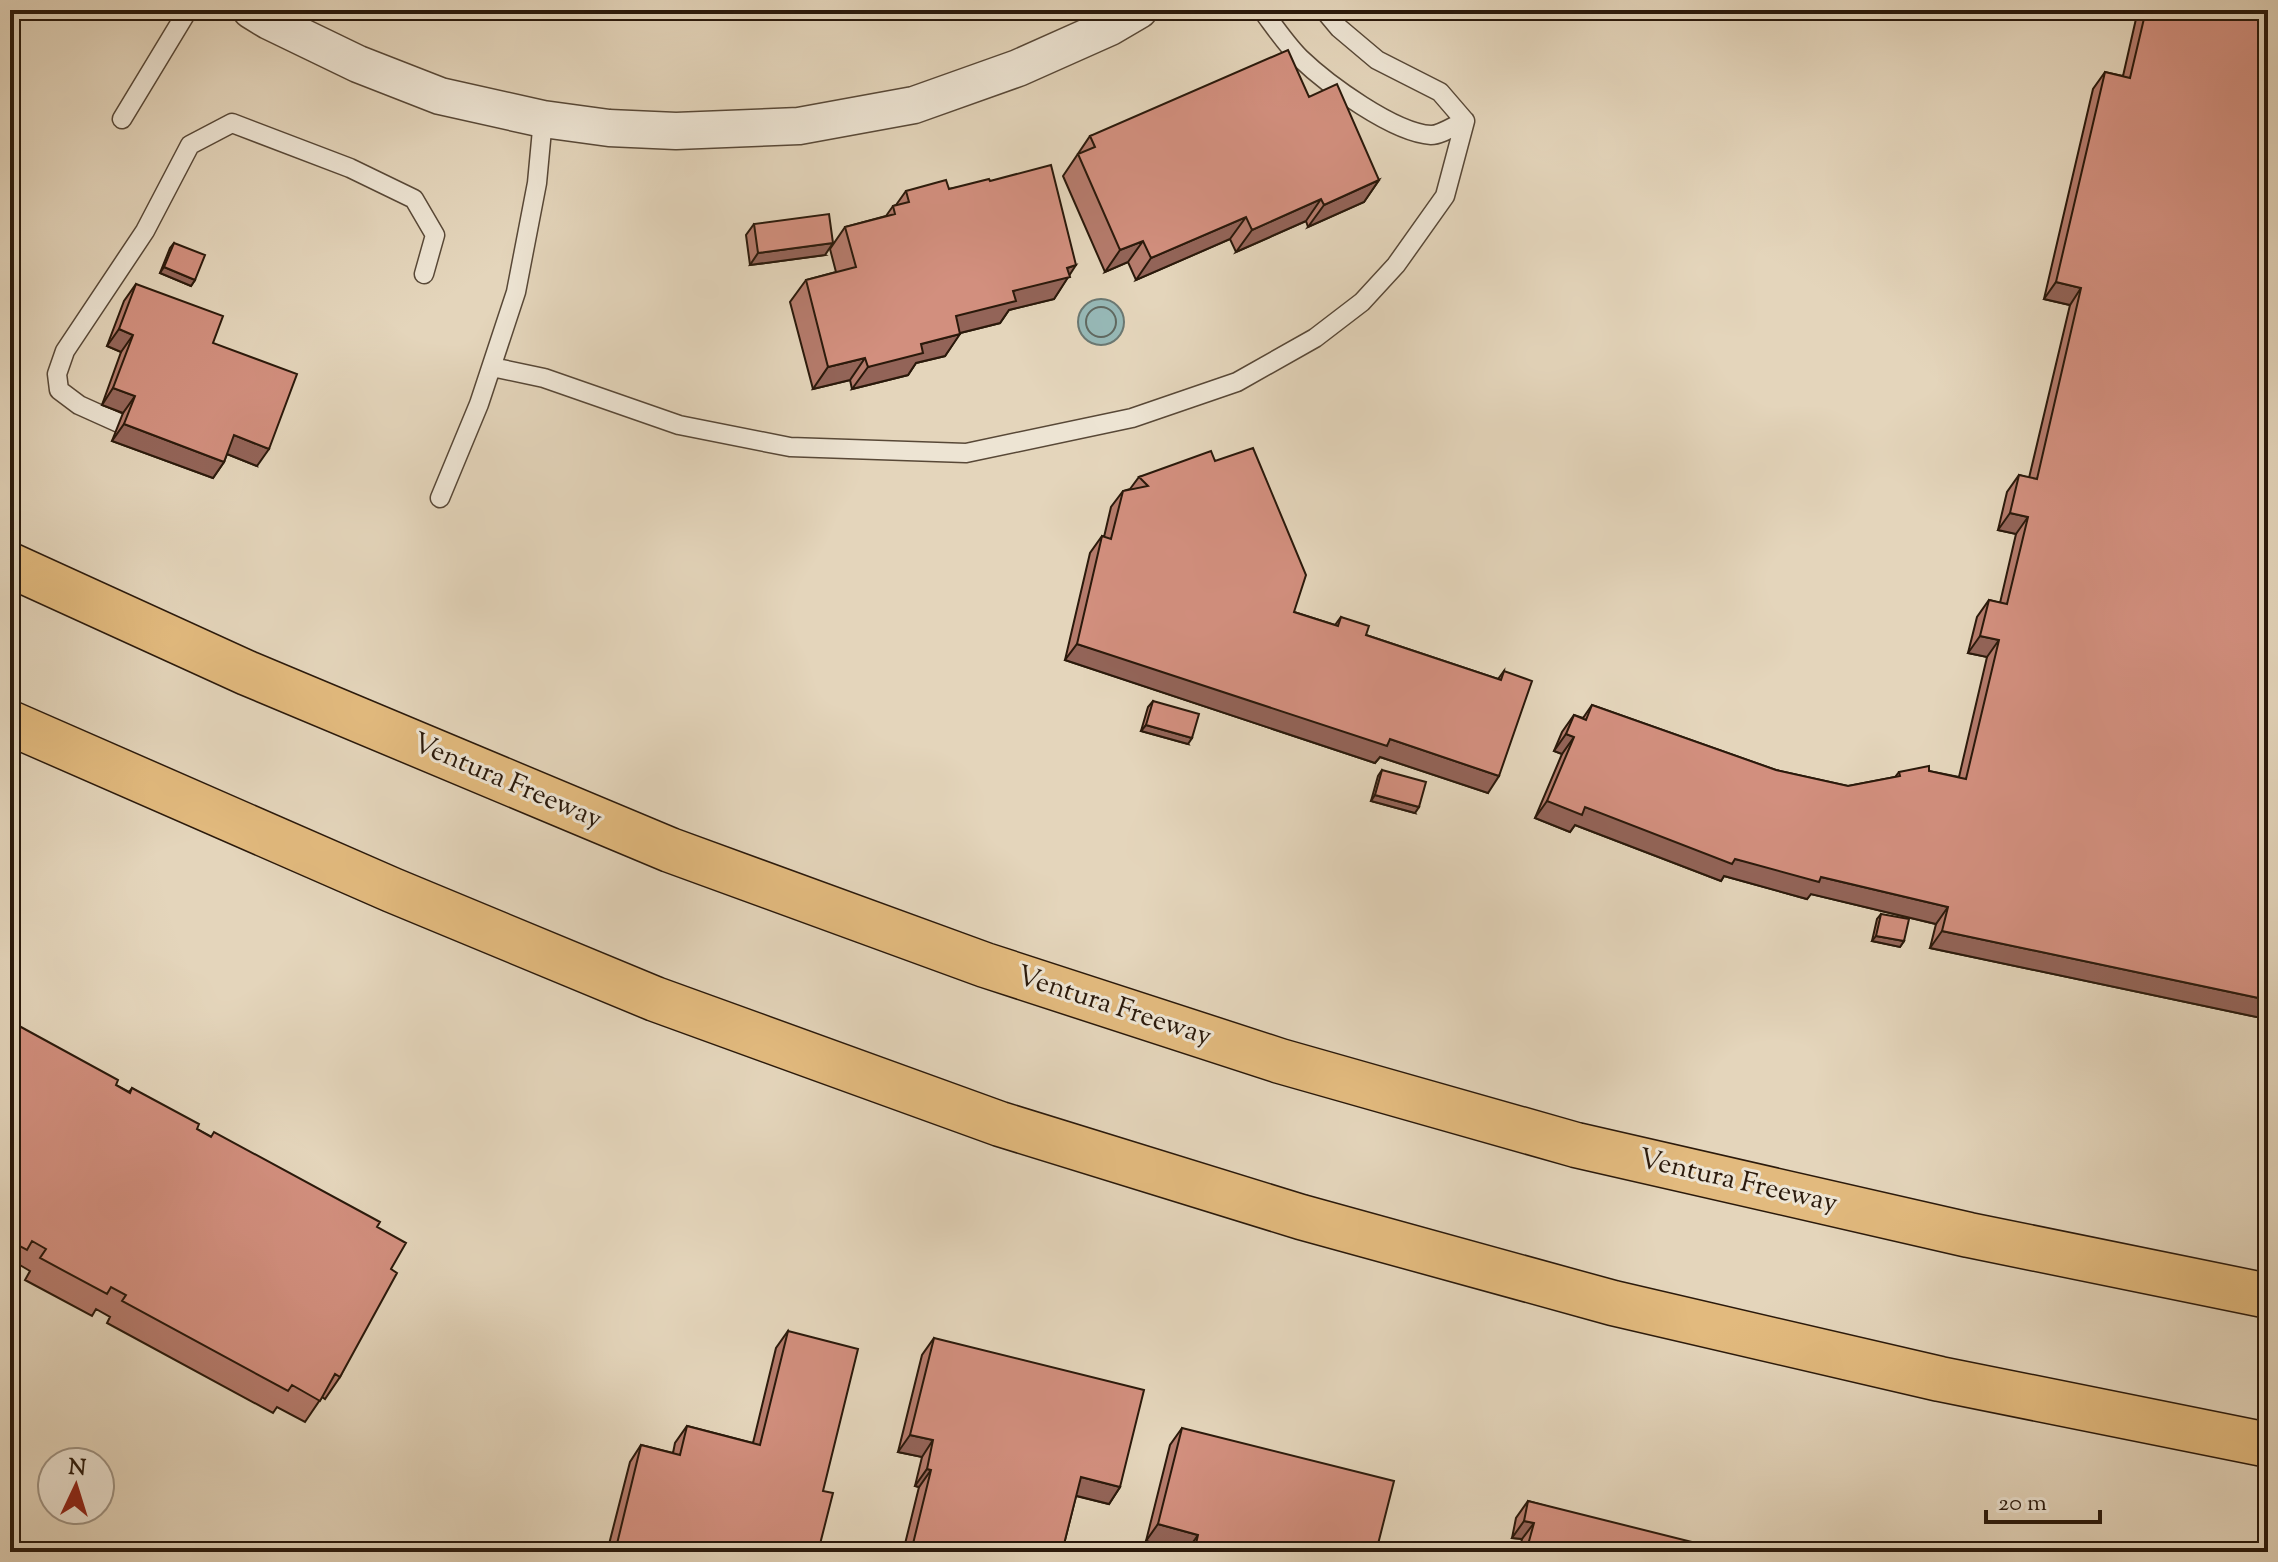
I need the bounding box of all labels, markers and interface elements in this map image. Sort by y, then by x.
street label: Ventura Freeway [406,724,608,840]
street label: Ventura Freeway [1011,957,1217,1057]
street label: Ventura Freeway [1635,1140,1841,1224]
north arrow [36,1446,116,1526]
text: N [67,1452,87,1486]
scale bar [1986,1474,2100,1524]
text: 20 m [1998,1487,2047,1521]

